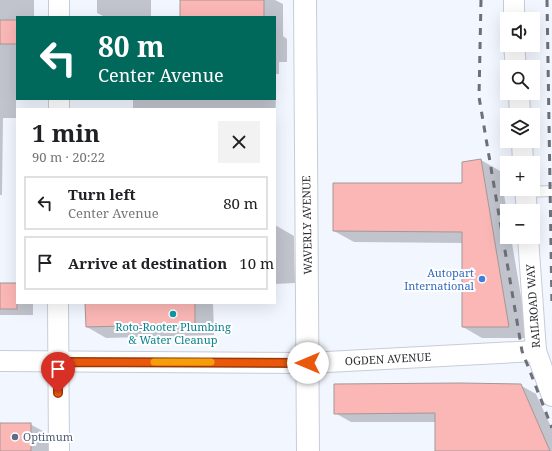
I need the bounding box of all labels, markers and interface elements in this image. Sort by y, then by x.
map controls [500,12,540,244]
button: sound [500,12,540,52]
text: 80 m [98,27,165,65]
icon: left [32,32,84,84]
button: search [500,60,540,100]
text: Center Avenue [98,63,224,87]
button: layers [500,108,540,148]
text: 1 min [32,116,100,149]
button: close [218,121,260,163]
text: 90 m · 20:22 [32,148,105,166]
button: + [500,156,540,196]
street label: WAVERLY AVENUE [298,175,315,275]
text: Turn left [68,184,136,204]
icon: left [34,192,56,214]
text: 80 m [223,193,258,213]
text: Center Avenue [68,204,159,222]
button: − [500,204,540,244]
icon: arrive [34,252,56,274]
text: Arrive at destination [68,253,227,273]
text: 10 m [239,253,274,273]
street label: RAILROAD WAY [522,263,543,348]
place label: Autopart International [404,265,475,293]
marker: Autopart International [477,274,487,284]
marker: Roto-Rooter Plumbing & Water Cleanup [168,309,178,319]
place label: Roto-Rooter Plumbing & Water Cleanup [115,319,231,347]
position arrow [287,342,329,384]
street label: OGDEN AVENUE [344,349,432,368]
pin [41,352,75,393]
icon: arrive [47,358,69,380]
place label: Optimum [23,429,74,444]
marker: Optimum [10,432,20,442]

